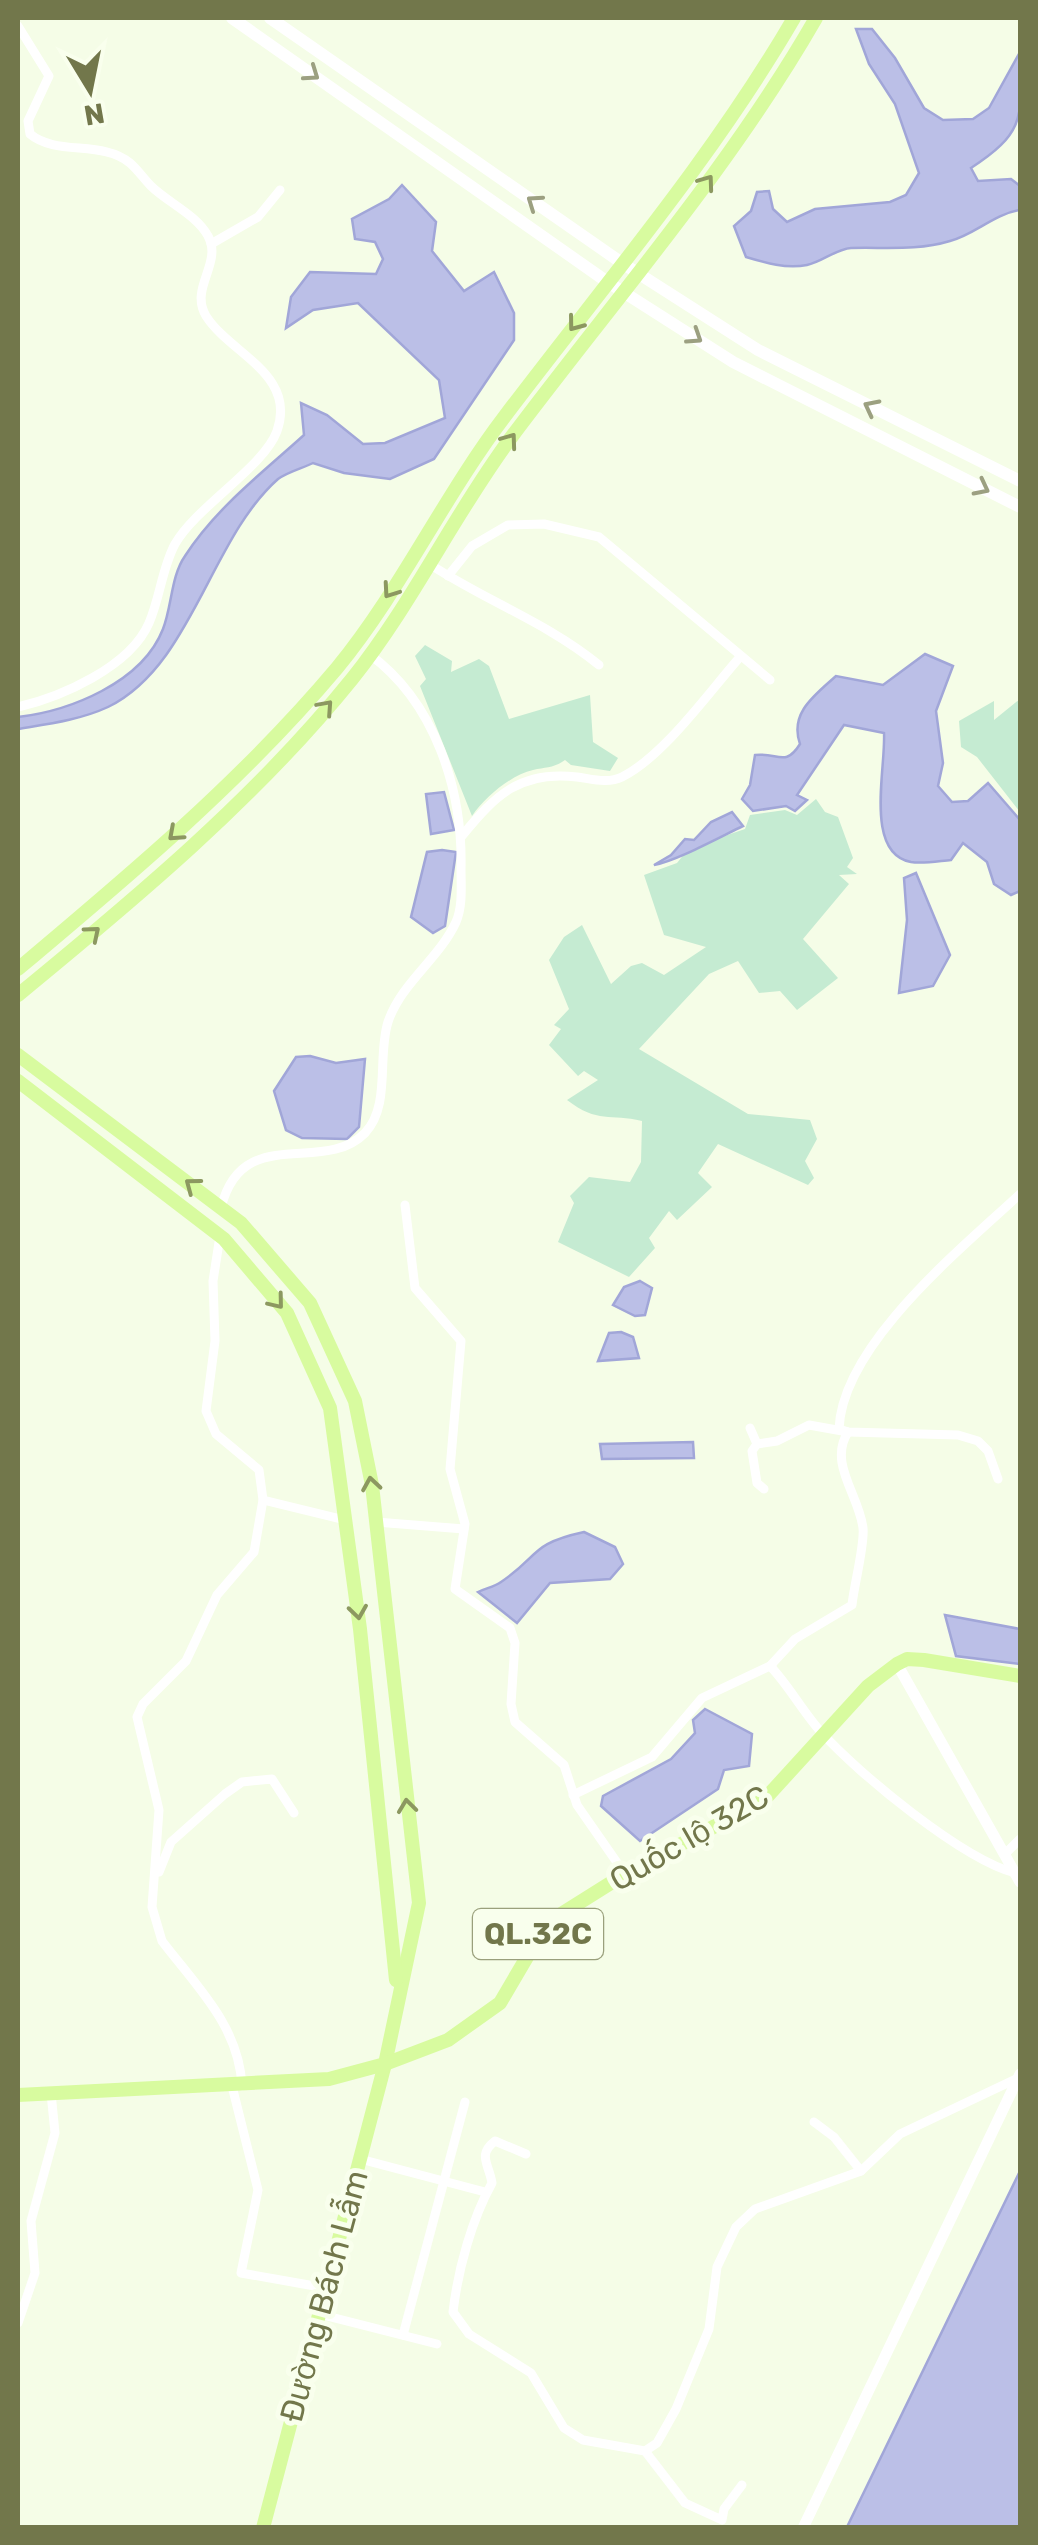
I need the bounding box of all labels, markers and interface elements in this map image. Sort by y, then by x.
north arrow [40,40,140,140]
one-way arrow [300,62,319,80]
text: N [81,96,107,132]
one-way arrow [695,174,713,193]
one-way arrow [527,196,545,214]
one-way arrow [569,313,586,331]
one-way arrow [684,325,702,344]
one-way arrow [863,399,881,419]
one-way arrow [498,433,516,451]
one-way arrow [972,476,990,495]
one-way arrow [384,580,402,599]
one-way arrow [314,700,332,719]
one-way arrow [169,822,187,840]
one-way arrow [81,927,99,945]
one-way arrow [185,1180,203,1197]
one-way arrow [265,1291,283,1309]
one-way arrow [361,1475,382,1492]
one-way arrow [346,1604,367,1621]
street label: Quốc lộ 32C [602,1776,775,1899]
one-way arrow [397,1798,418,1814]
road number: QL.32C [473,1909,603,1959]
street label: Đường Bách Lẫm [272,2166,376,2426]

